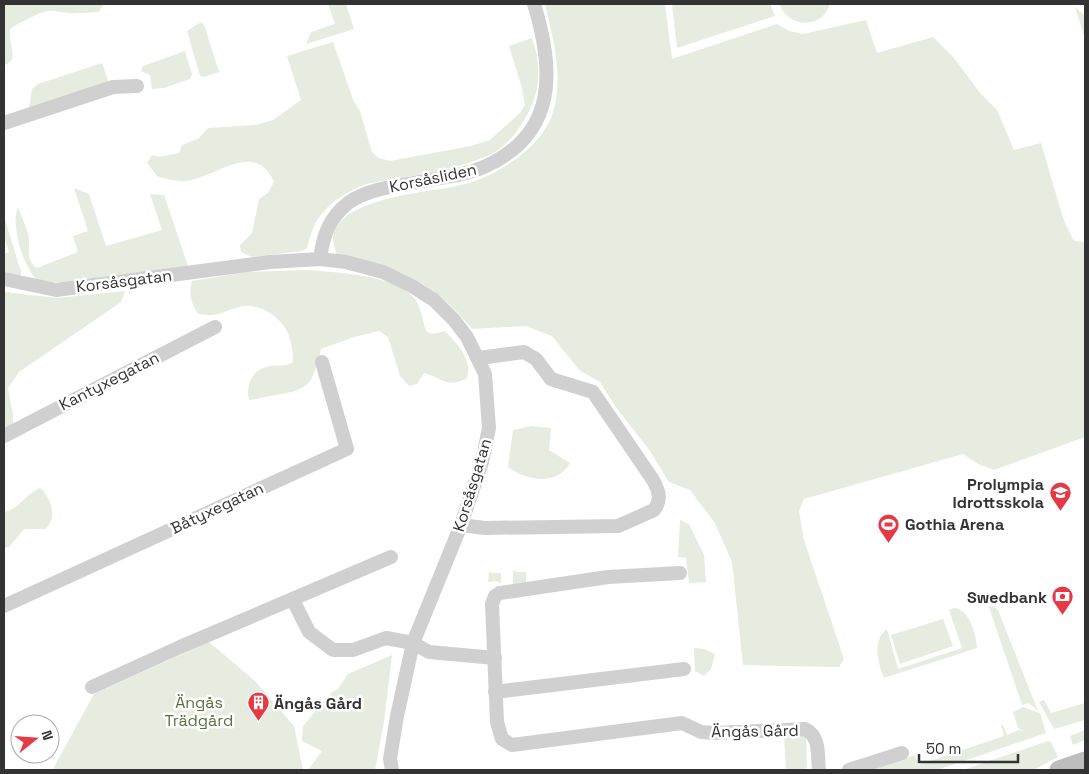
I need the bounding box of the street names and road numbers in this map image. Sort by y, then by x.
street label: Korsåsliden [388,159,478,197]
street label: Korsåsgatan [75,265,173,297]
street label: Kantyxegatan [55,347,163,415]
street label: Korsåsgatan [448,436,496,534]
street label: Båtyxegatan [167,477,267,539]
street label: Ängås Gård [711,720,799,742]

